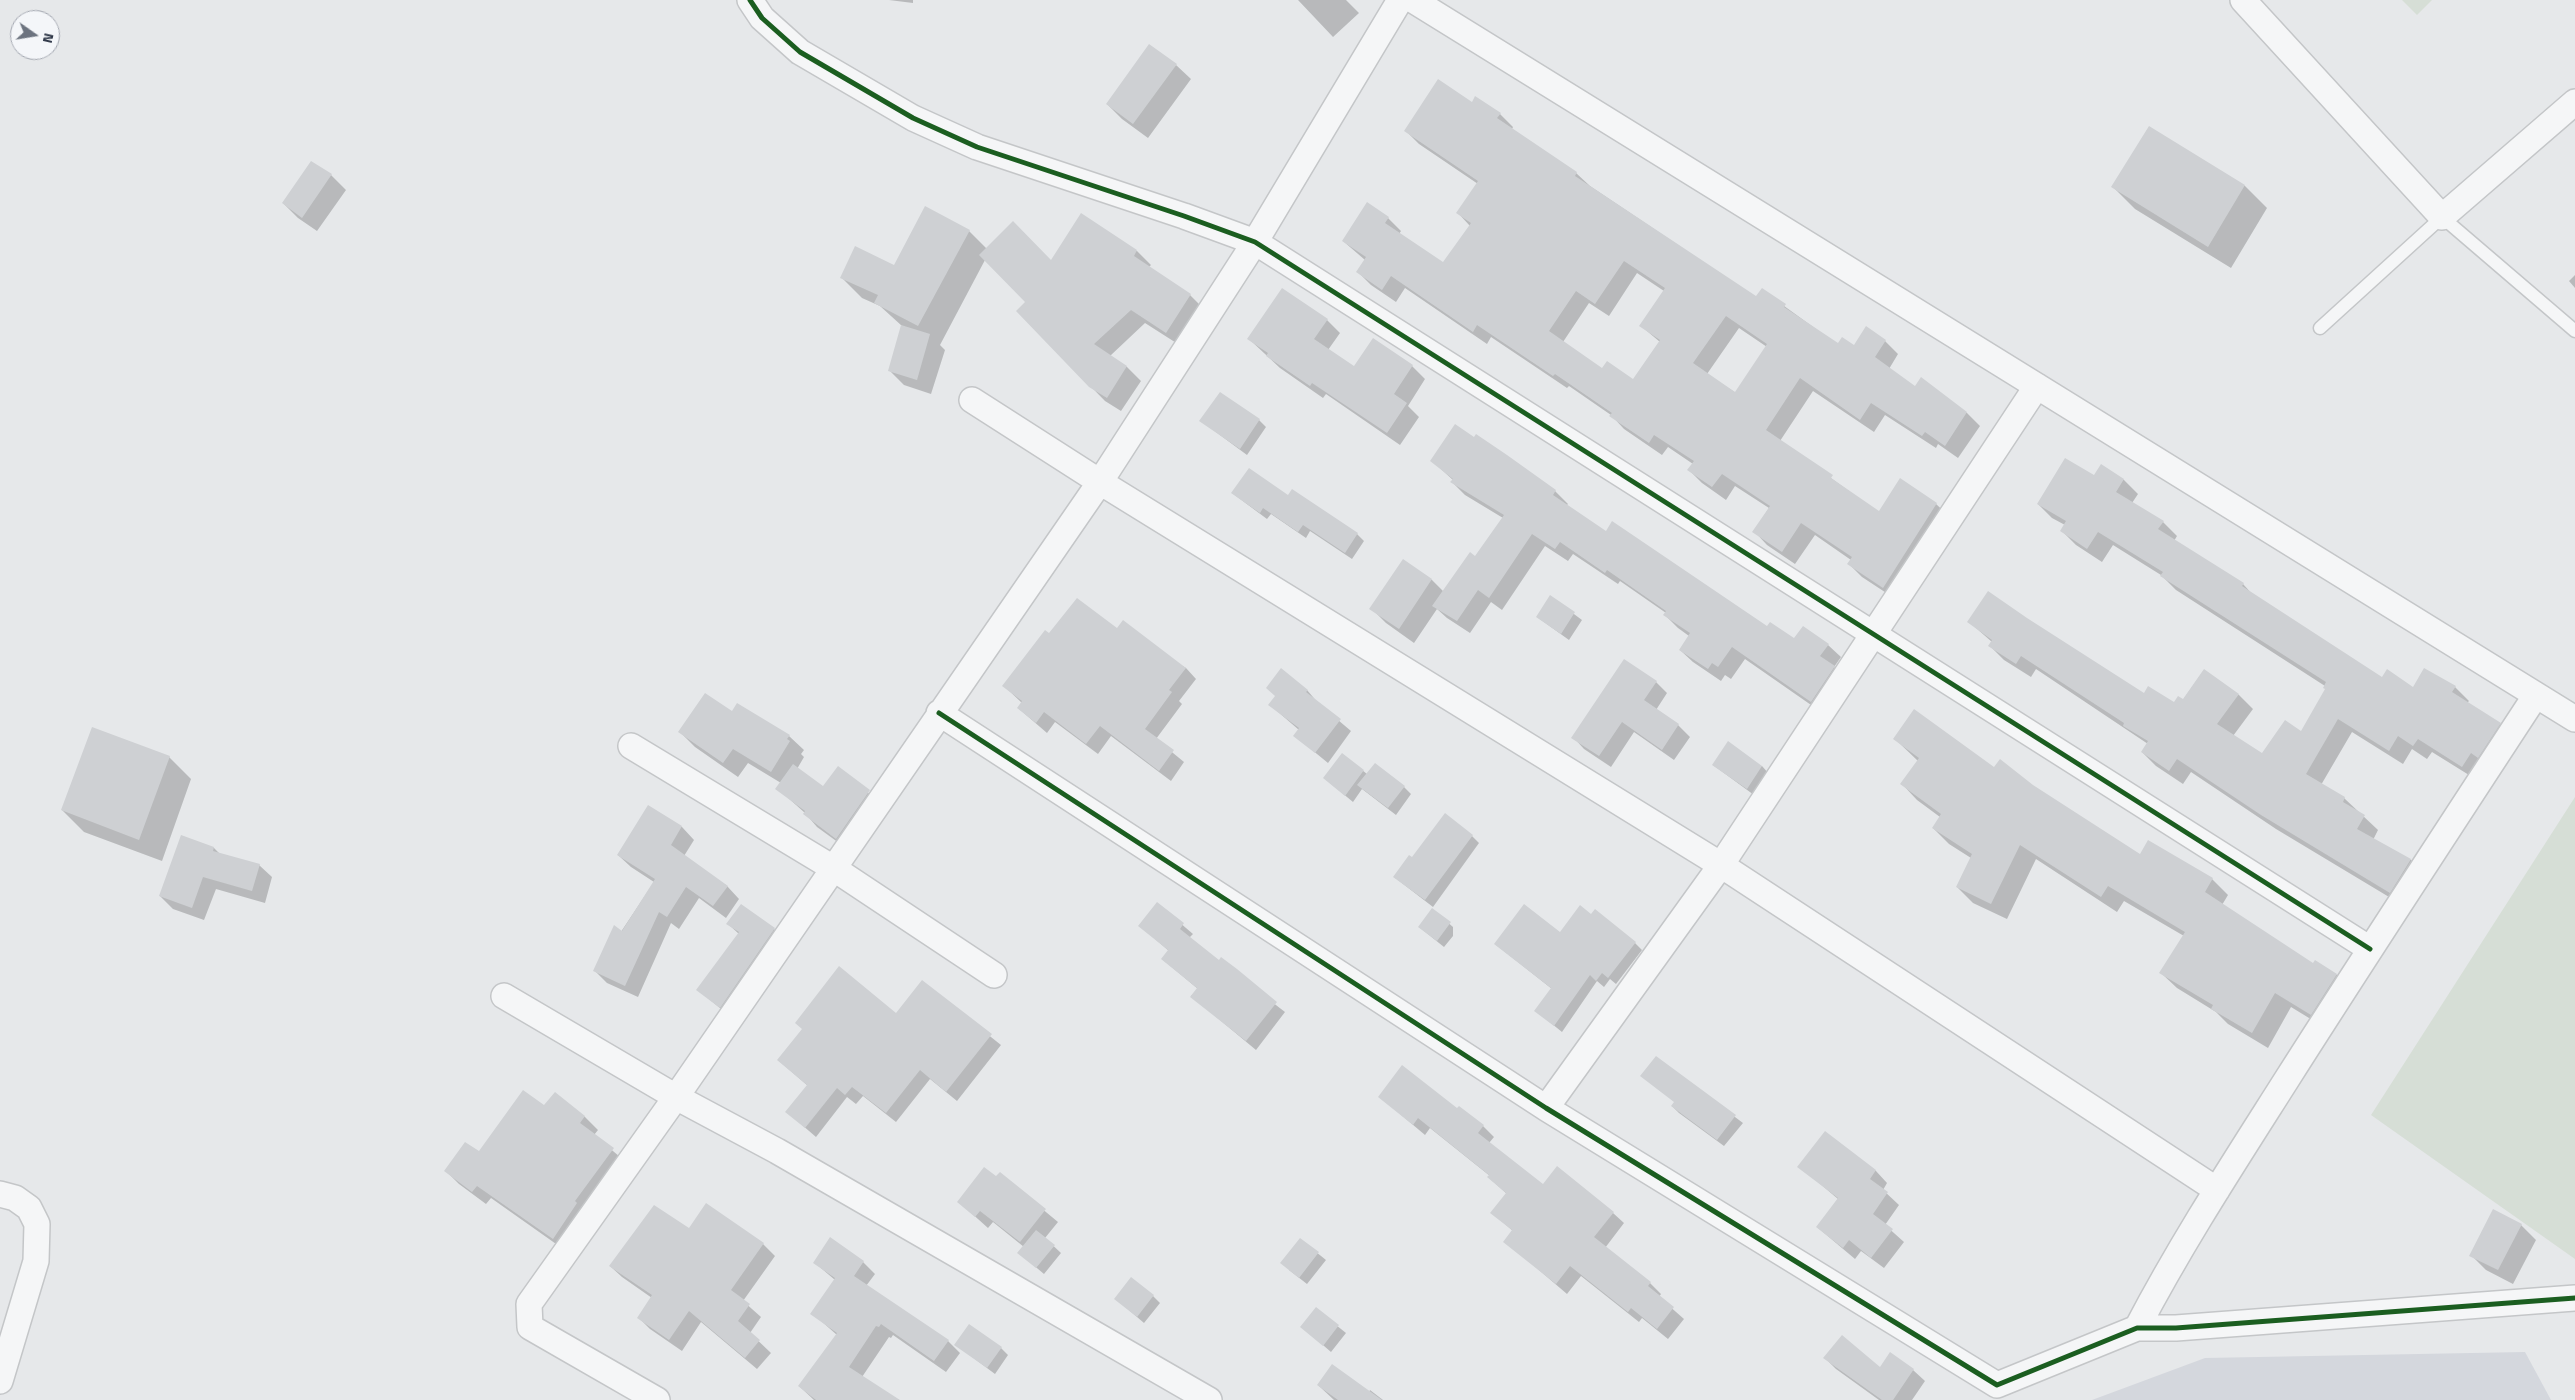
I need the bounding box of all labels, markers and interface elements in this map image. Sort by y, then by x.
north arrow [10,10,60,60]
text: N [38,31,60,45]

